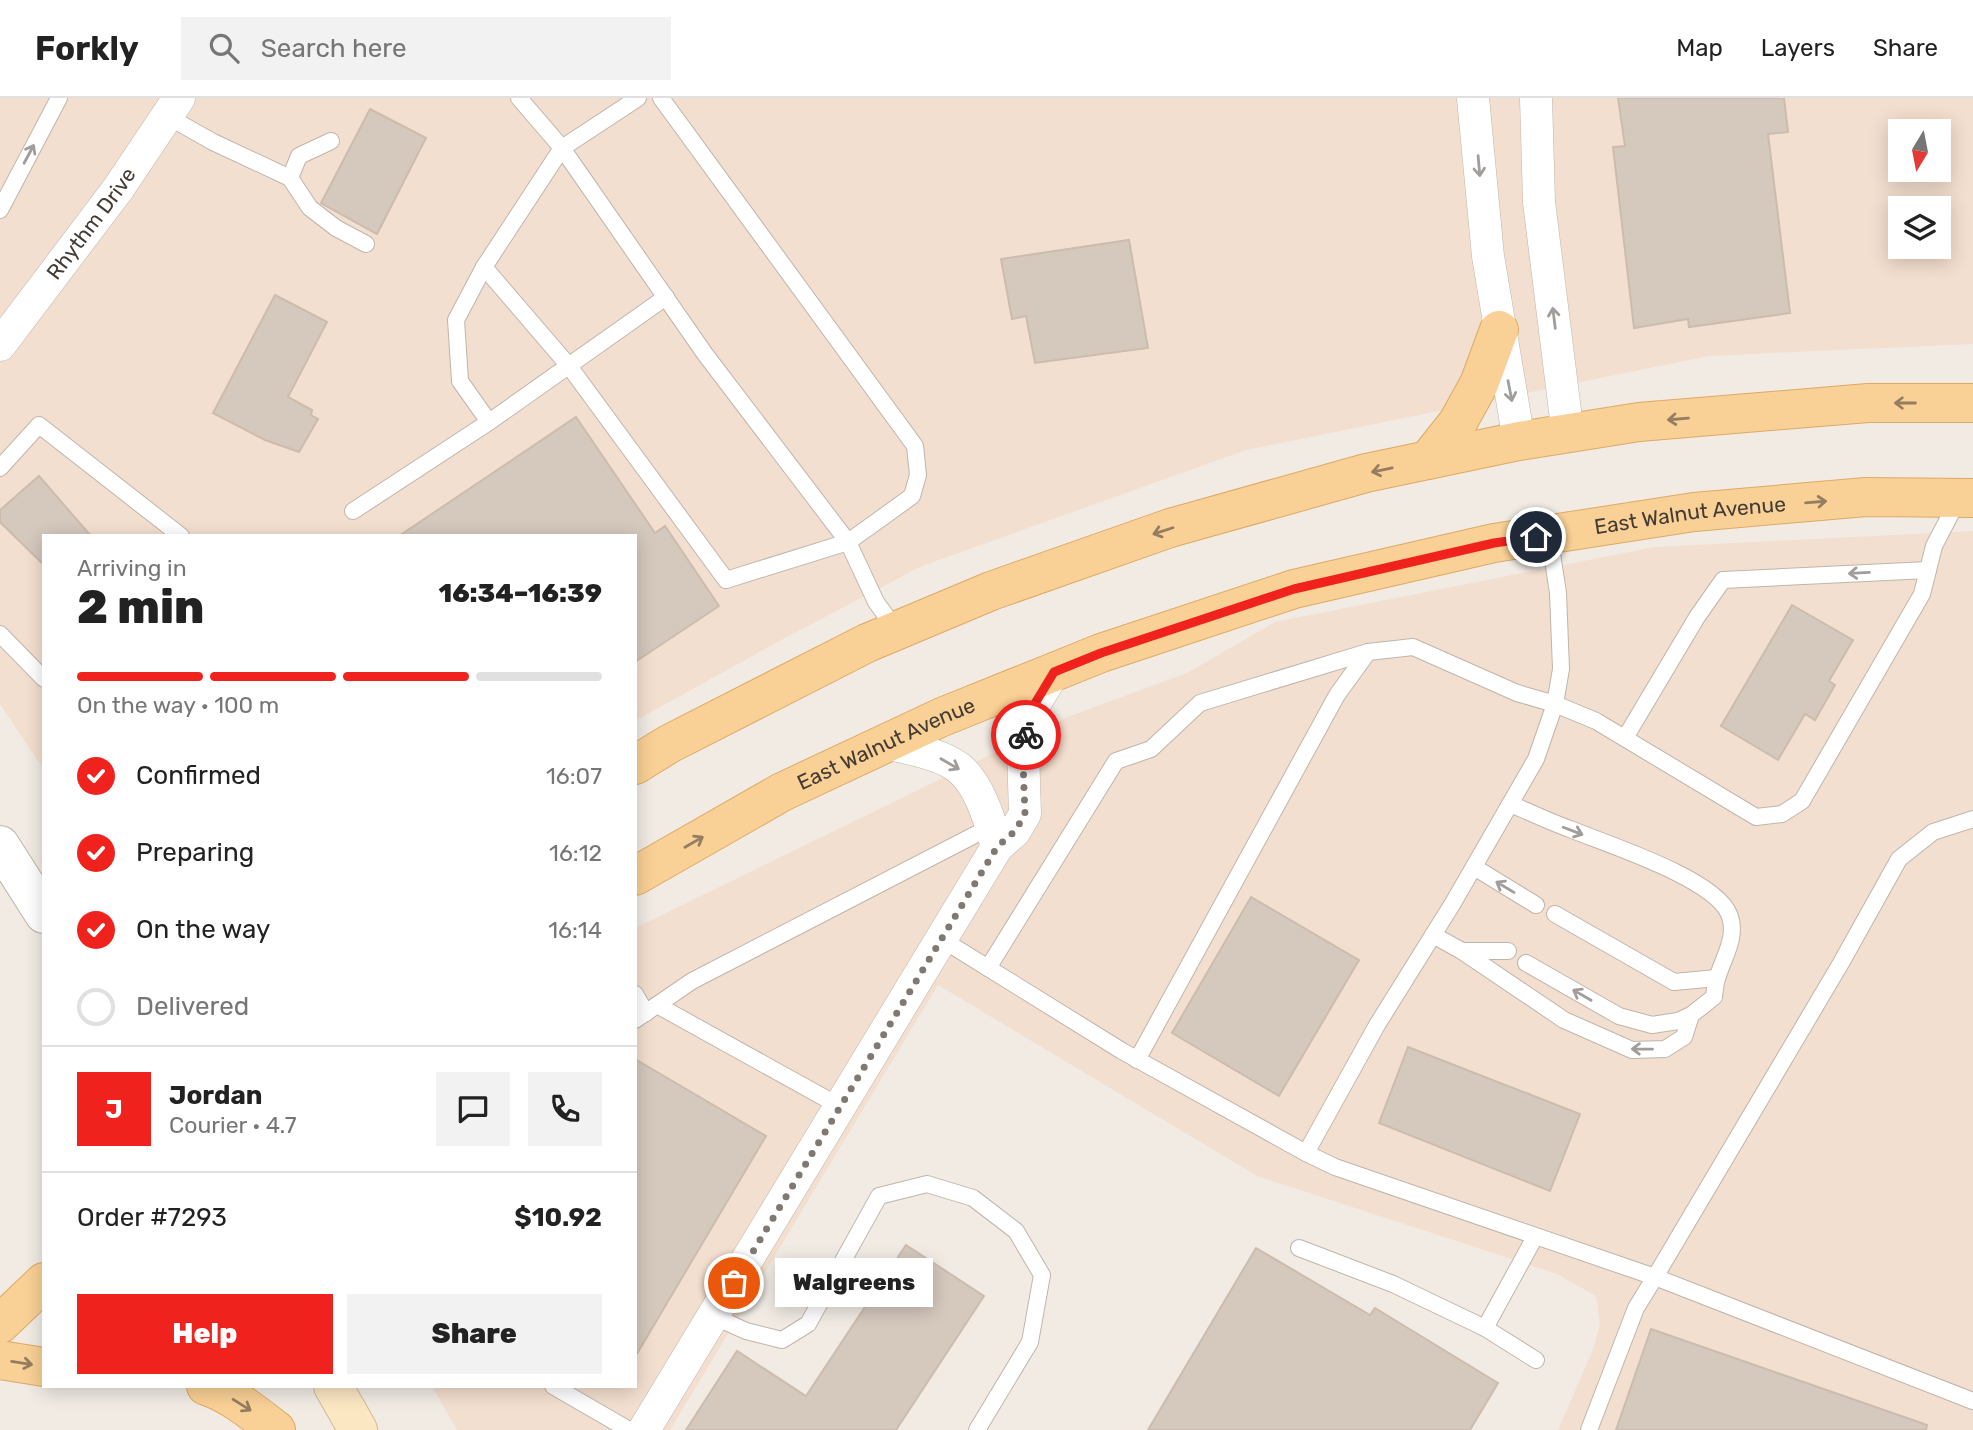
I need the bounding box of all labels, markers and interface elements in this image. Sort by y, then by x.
search box [181,17,671,80]
text: Forkly [35,29,139,68]
icon: search [205,29,243,67]
text: Search here [261,33,407,64]
text: Map [1676,34,1723,62]
text: Layers [1761,34,1835,62]
text: Share [1873,34,1938,62]
north arrow [1888,119,1951,182]
map controls [1888,119,1951,259]
one-way arrow [23,144,37,165]
one-way arrow [1473,154,1486,177]
street label: Rhythm Drive [41,163,141,284]
button: layers [1888,196,1951,259]
one-way arrow [1548,307,1561,330]
one-way arrow [1504,379,1517,402]
one-way arrow [1894,396,1917,410]
one-way arrow [1667,413,1690,426]
one-way arrow [1371,463,1394,477]
street label: East Walnut Avenue [1592,491,1787,539]
one-way arrow [1805,495,1827,508]
pin [1506,507,1566,567]
icon: home [1517,518,1555,556]
one-way arrow [1152,526,1174,538]
text: Arriving in [77,554,187,582]
one-way arrow [1848,567,1871,580]
text: 16:34–16:39 [438,578,602,609]
text: 2 min [77,580,204,635]
text: On the way · 100 m [77,691,279,719]
street label: East Walnut Avenue [793,692,978,795]
courier [991,700,1061,770]
icon: bike [1007,716,1045,754]
icon: check [77,757,115,795]
one-way arrow [940,757,960,771]
text: Confirmed [136,760,261,791]
text: 16:07 [546,762,602,790]
one-way arrow [1562,825,1584,838]
icon: check [77,834,115,872]
one-way arrow [684,835,704,849]
text: Preparing [136,837,254,868]
text: 16:12 [549,839,602,867]
one-way arrow [1495,879,1515,893]
icon: check [77,911,115,949]
text: On the way [136,914,270,945]
text: 16:14 [548,916,602,944]
one-way arrow [1573,988,1593,1002]
text: Delivered [136,991,249,1022]
one-way arrow [1631,1042,1654,1056]
button: chat [436,1072,510,1146]
button: phone [528,1072,602,1146]
text: Jordan [169,1080,262,1111]
text: J [105,1094,123,1125]
text: Courier · 4.7 [169,1111,296,1139]
text: Order #7293 [77,1202,227,1233]
text: $10.92 [514,1202,602,1233]
pin [704,1253,764,1313]
callout: Walgreens [776,1258,934,1308]
icon: bag [715,1264,753,1302]
text: Walgreens [793,1268,915,1296]
button: Help [77,1294,333,1374]
button: Share [347,1294,602,1374]
one-way arrow [10,1357,33,1370]
one-way arrow [232,1399,252,1413]

